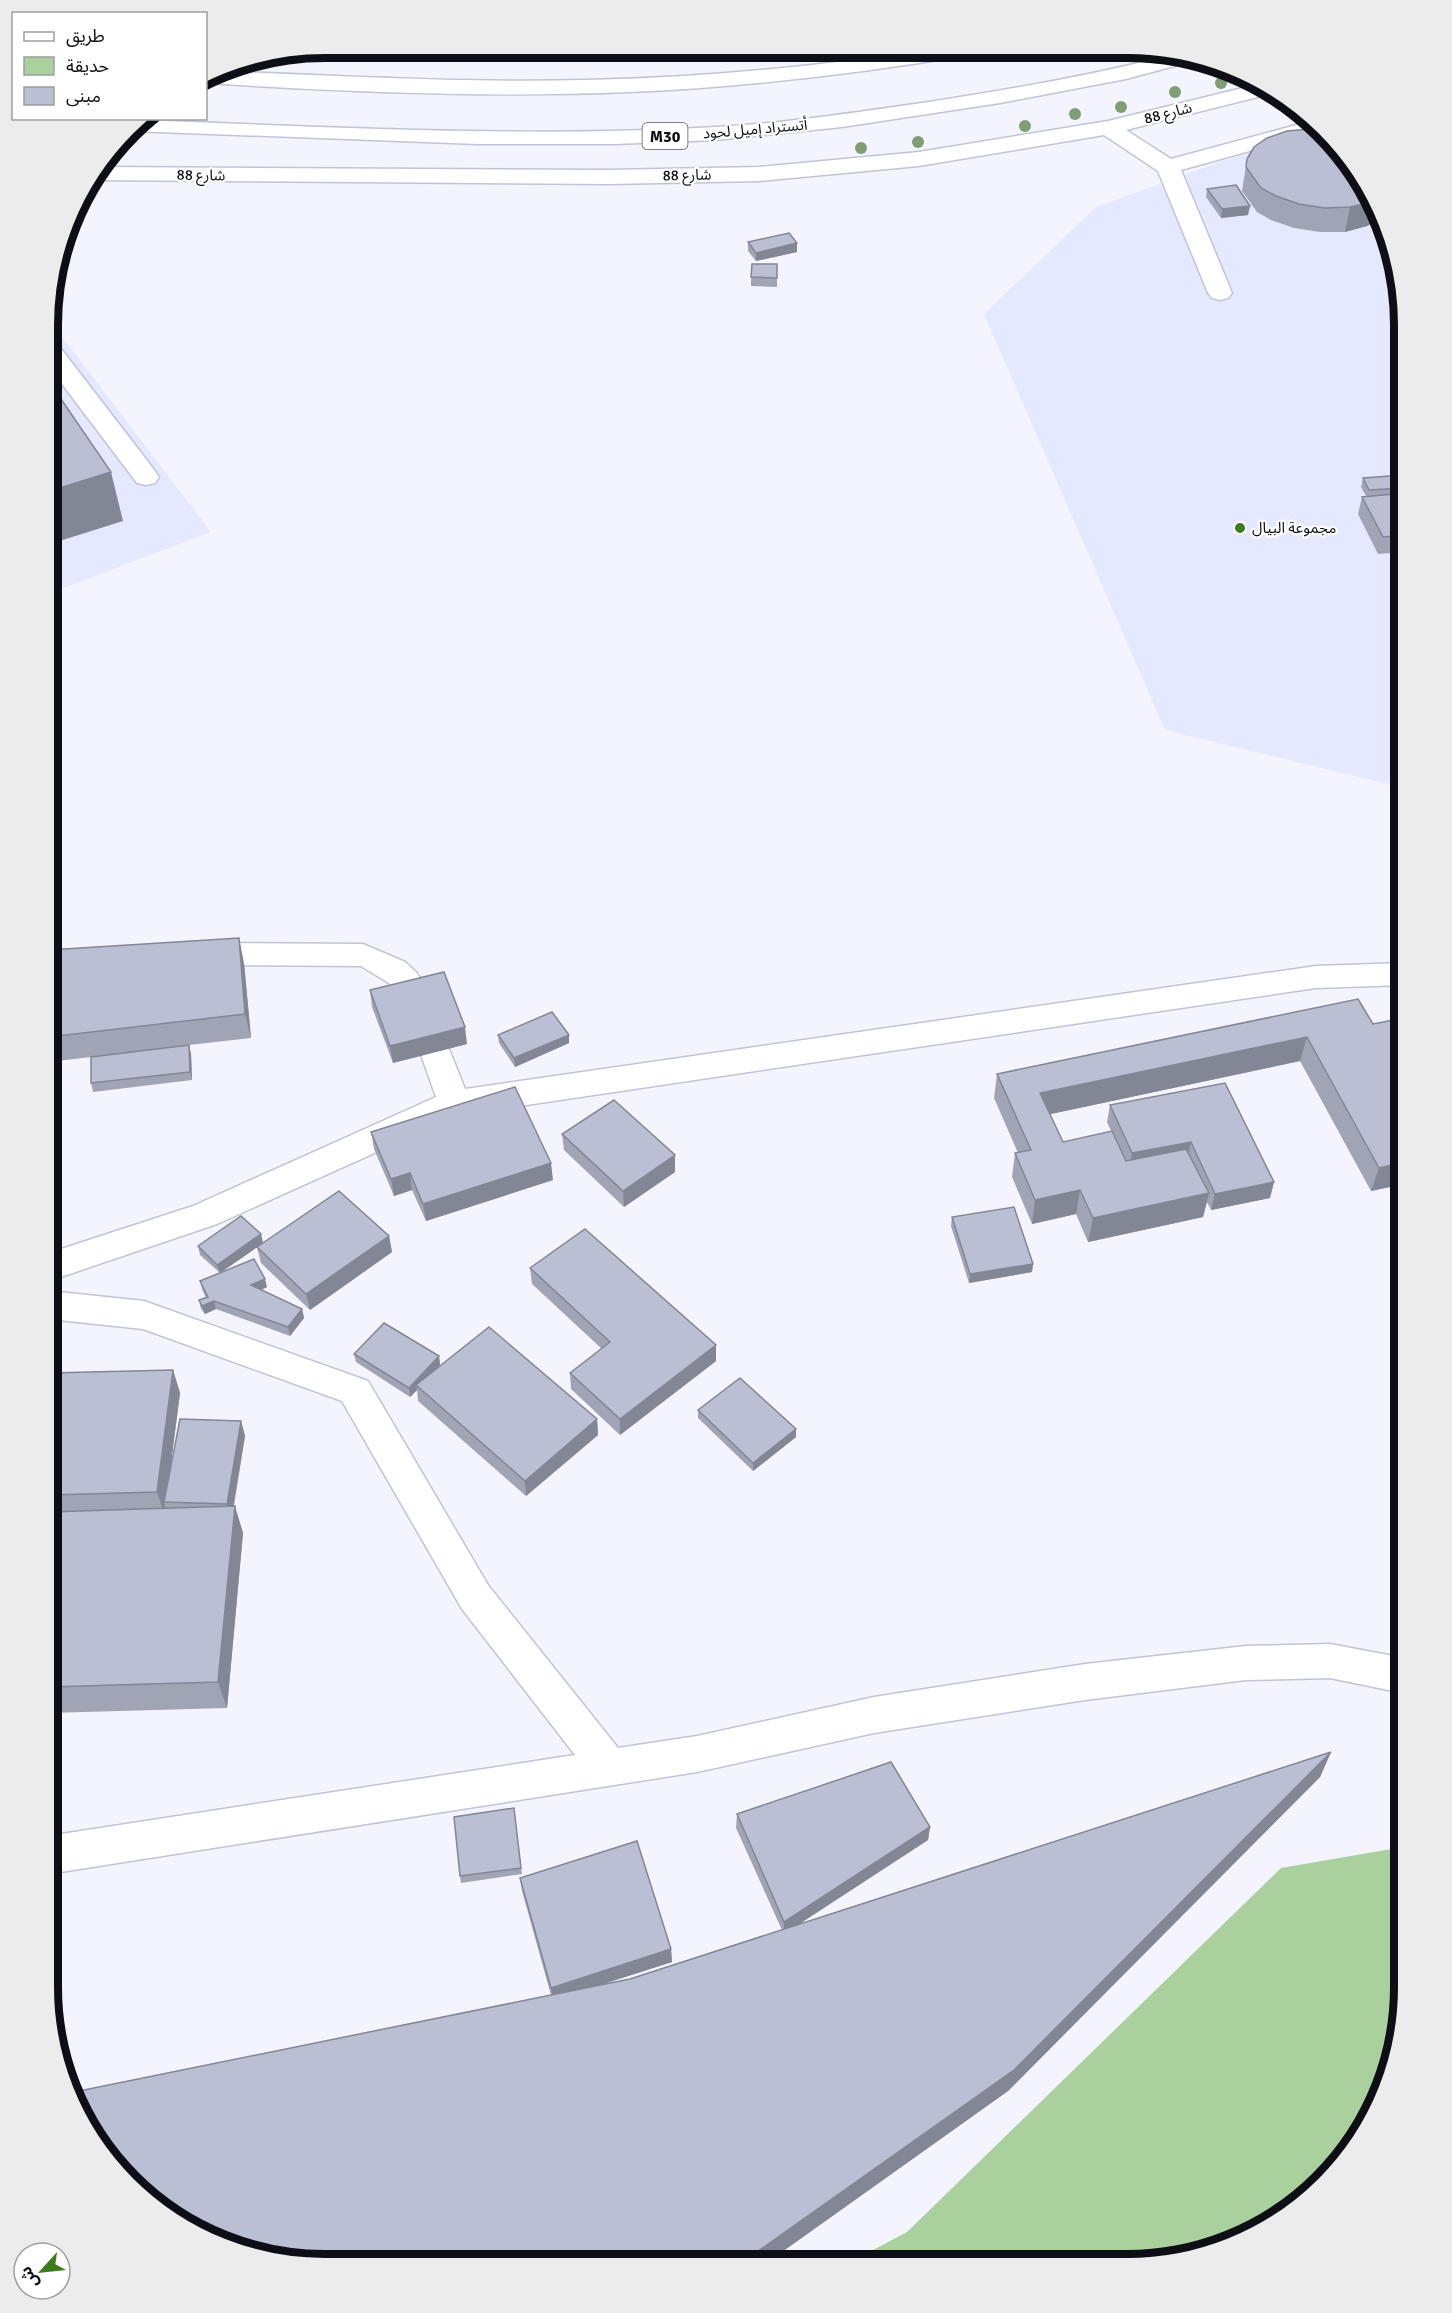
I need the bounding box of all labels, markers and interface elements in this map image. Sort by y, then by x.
legend [12,12,207,120]
text: طريق [66,25,105,47]
text: حديقة [66,55,109,77]
text: مبنى [66,85,101,107]
street label: شارع 88 [1142,98,1195,131]
street label: أتستراد إميل لحود [702,115,808,144]
road number: M30 [642,123,688,149]
street label: شارع 88 [176,166,226,187]
street label: شارع 88 [662,166,712,187]
place label: مجموعة البيال [1252,519,1336,537]
marker: مجموعة البيال [1233,521,1247,535]
north arrow [12,2241,72,2301]
text: ش [16,2263,43,2292]

